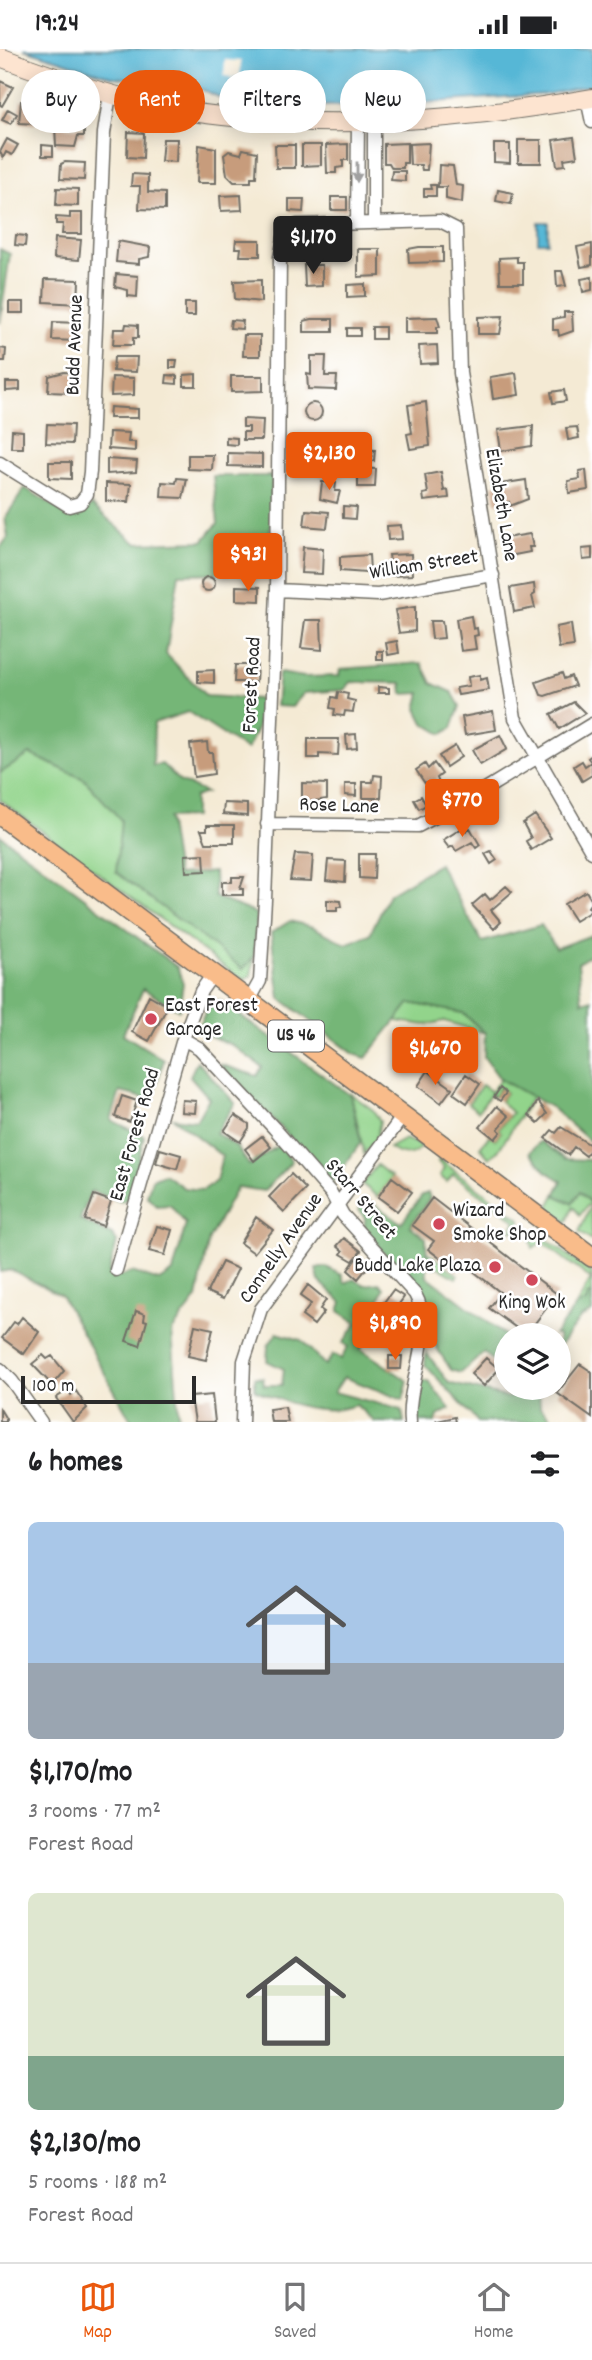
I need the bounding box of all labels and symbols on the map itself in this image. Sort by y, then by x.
one-way arrow [352,161,363,183]
pin: $1,170 [256,217,370,276]
street label: Budd Avenue [59,294,93,396]
pin: $2,130 [272,433,386,492]
street label: Elizabeth Lane [475,446,525,564]
pin: $931 [207,533,289,593]
street label: William Street [367,543,481,589]
street label: Forest Road [235,636,271,734]
pin: $770 [421,779,503,839]
street label: Rose Lane [299,791,379,823]
place label: East Forest Garage [165,992,258,1046]
marker: East Forest Garage [143,1011,159,1027]
road number: US 46 [268,1021,324,1051]
pin: $1,670 [378,1027,492,1087]
street label: East Forest Road [103,1065,169,1205]
street label: Starr Street [317,1153,403,1247]
street label: Connelly Avenue [233,1188,331,1310]
place label: Wizard Smoke Shop [453,1197,547,1251]
marker: Wizard Smoke Shop [431,1216,447,1232]
place label: Budd Lake Plaza [354,1252,482,1282]
marker: Budd Lake Plaza [487,1259,503,1275]
marker: King Wok [524,1272,540,1288]
place label: King Wok [498,1289,566,1319]
pin: $1,890 [338,1303,452,1362]
scale bar [21,1373,196,1405]

